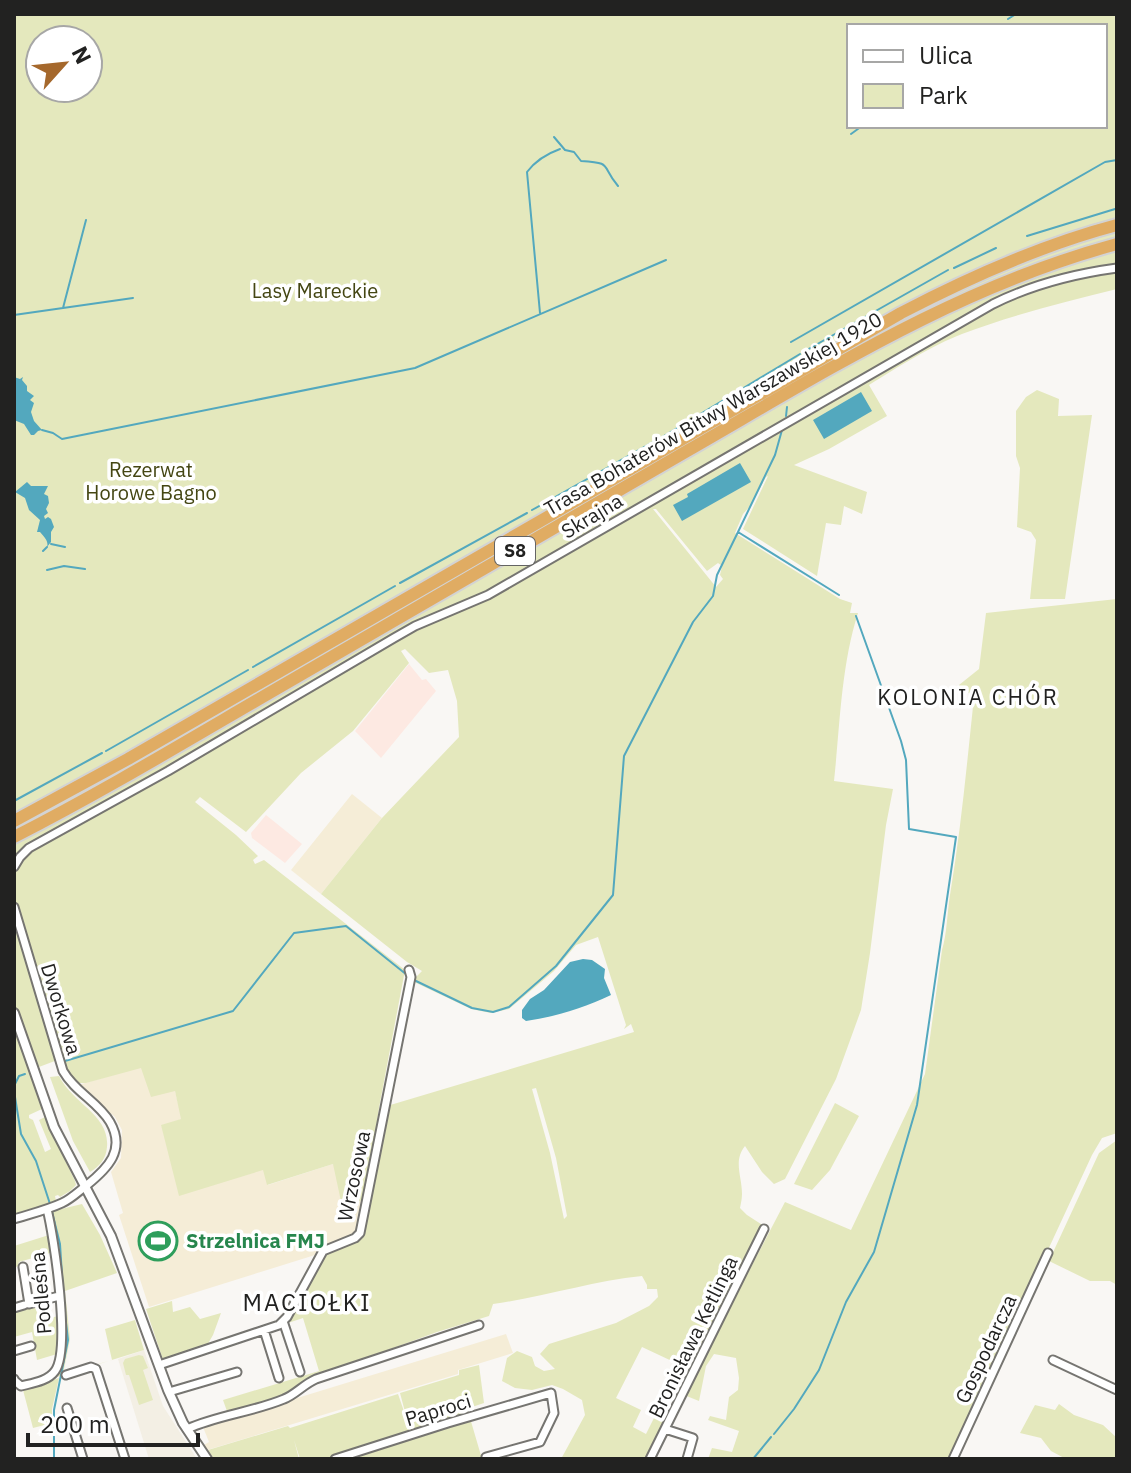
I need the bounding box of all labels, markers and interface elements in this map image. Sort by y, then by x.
north arrow [24,24,104,104]
legend [847,24,1107,128]
text: Ulica [919,39,973,71]
text: N [66,41,99,68]
text: Park [919,79,968,111]
park label: Lasy Mareckie [252,277,378,304]
street label: Trasa Bohaterów Bitwy Warszawskiej 1920 [539,305,887,522]
park label: Rezerwat Horowe Bagno [85,456,217,506]
street label: Skrajna [556,487,628,544]
road number: S8 [495,537,535,565]
district label: KOLONIA CHÓR [877,682,1059,711]
street label: Dworkowa [35,960,88,1058]
street label: Wrzosowa [331,1128,376,1224]
sports icon: Strzelnica FMJ [137,1220,179,1262]
place label: Strzelnica FMJ [186,1227,325,1254]
street label: Podleśna [23,1250,58,1335]
street label: Bronisława Ketlinga [642,1251,744,1422]
district label: MACIOŁKI [242,1286,372,1318]
street label: Gospodarcza [949,1290,1023,1408]
street label: Paproci [402,1387,474,1432]
scale bar [28,1397,198,1447]
text: 200 m [40,1408,110,1440]

